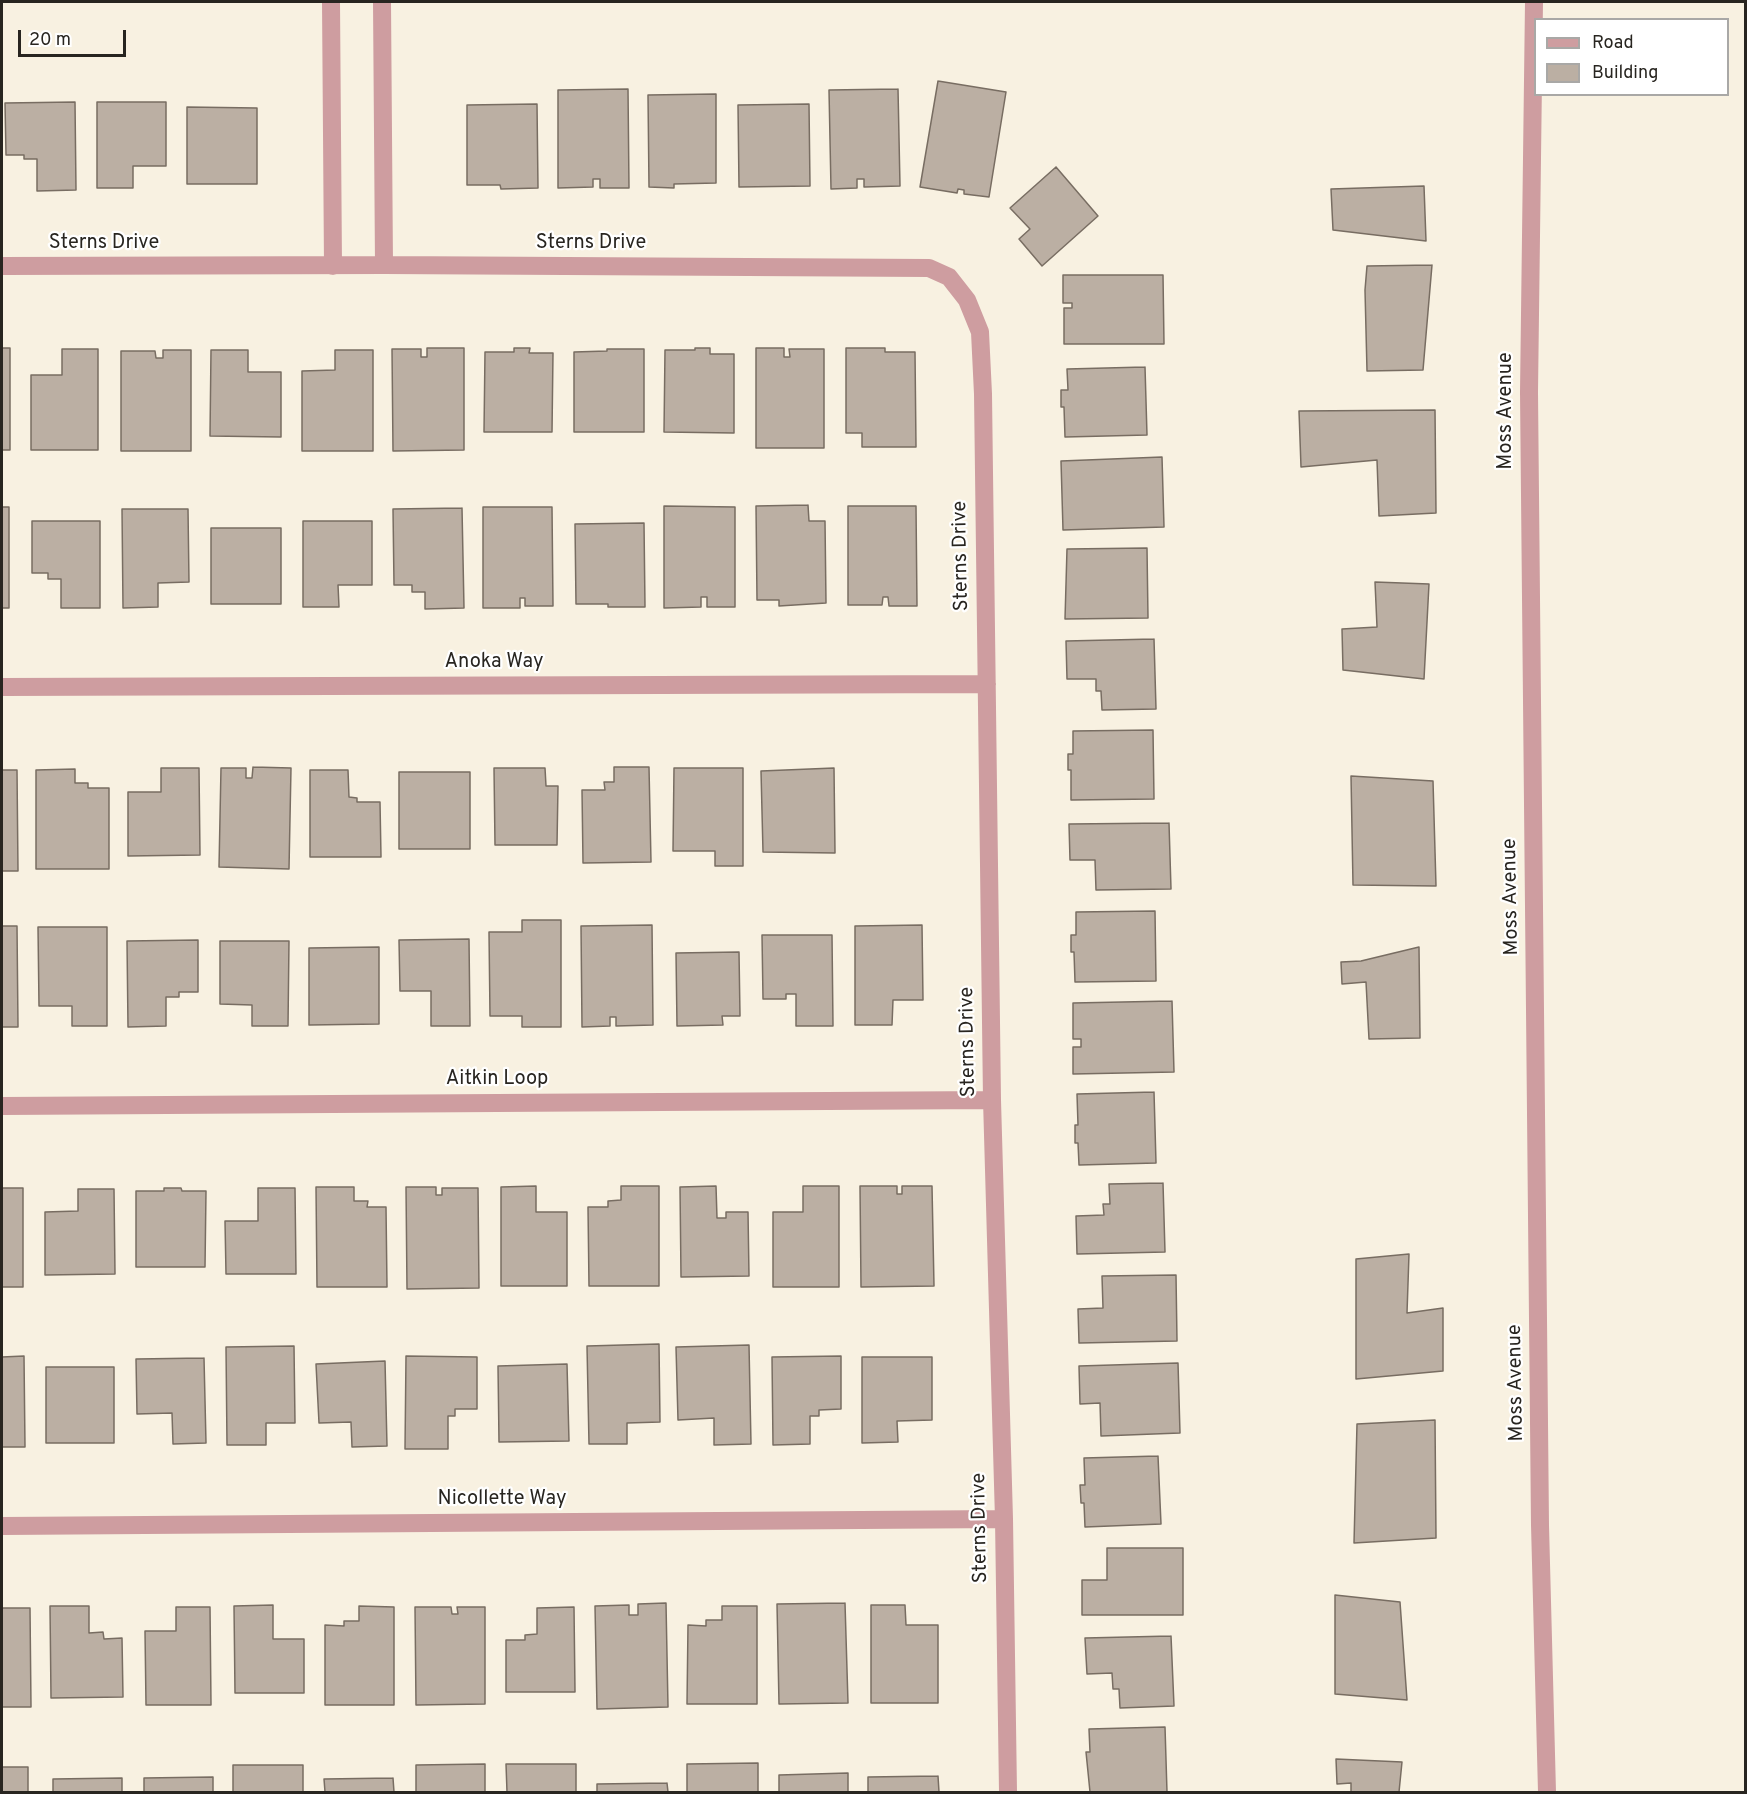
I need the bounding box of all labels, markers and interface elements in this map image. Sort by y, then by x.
scale bar [21,18,129,56]
legend [1534,18,1729,96]
text: 20 m [29,29,71,52]
text: Road [1592,32,1634,55]
text: Building [1592,62,1658,85]
street label: Sterns Drive [49,232,159,256]
street label: Sterns Drive [536,232,646,256]
street label: Moss Avenue [1495,352,1519,470]
street label: Sterns Drive [949,501,975,611]
street label: Anoka Way [445,651,543,675]
street label: Moss Avenue [1499,838,1525,956]
street label: Sterns Drive [956,987,982,1097]
street label: Aitkin Loop [446,1068,548,1092]
street label: Moss Avenue [1504,1324,1530,1442]
street label: Sterns Drive [968,1473,994,1583]
street label: Nicollette Way [437,1488,567,1512]

